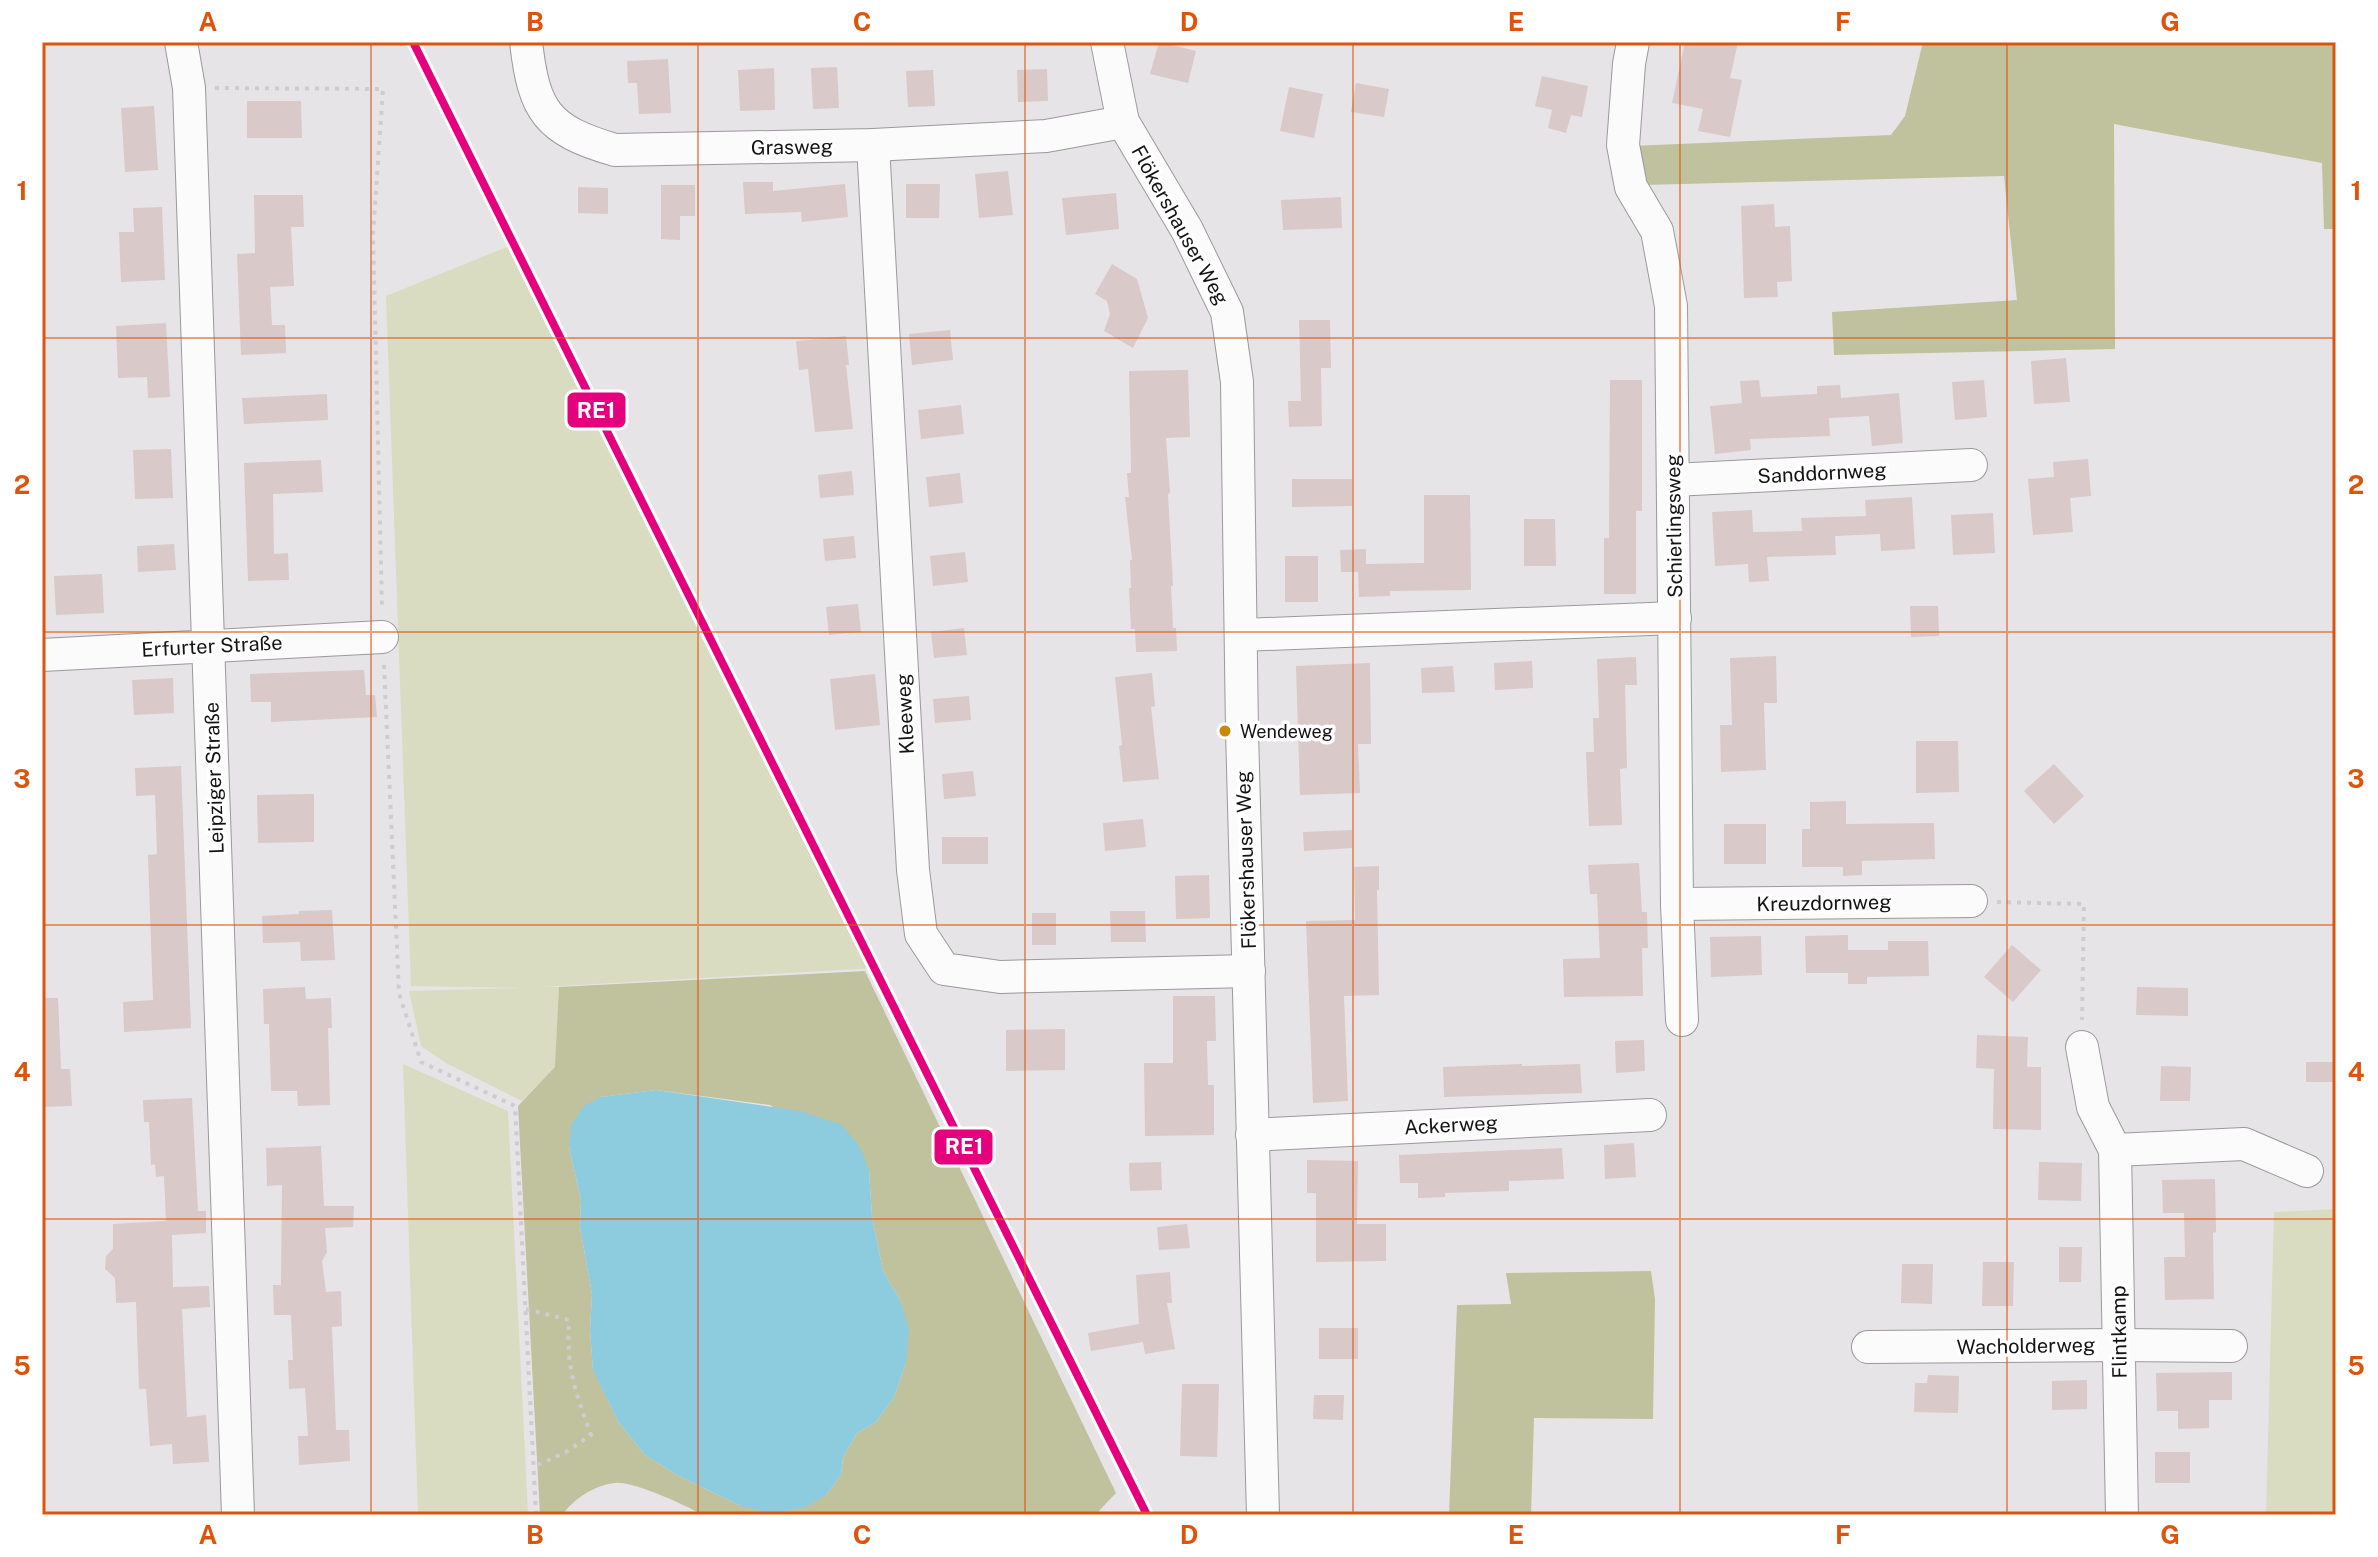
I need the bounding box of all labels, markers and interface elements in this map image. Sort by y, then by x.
text: A [199,6,218,37]
text: B [526,6,544,37]
text: C [853,6,871,37]
text: D [1180,6,1198,37]
text: E [1508,6,1524,37]
text: F [1835,6,1851,37]
text: G [2160,6,2180,37]
street label: Grasweg [751,134,833,160]
street label: Flökershauser Weg [1126,141,1234,309]
text: 1 [16,175,28,206]
text: 1 [2350,175,2362,206]
line badge: RE1 [566,391,627,429]
text: RE1 [577,397,615,423]
street label: Schierlingsweg [1661,454,1687,598]
street label: Sanddornweg [1757,458,1887,488]
text: 2 [14,469,30,500]
text: 2 [2348,469,2364,500]
street label: Erfurter Straße [141,630,283,662]
street label: Kleeweg [891,673,919,755]
street label: Leipziger Straße [199,701,229,855]
place label: Wendeweg [1240,721,1333,742]
marker: Wendeweg [1217,723,1233,739]
text: 3 [13,763,31,794]
text: 3 [2347,763,2365,794]
street label: Flökershauser Weg [1231,770,1261,950]
street label: Kreuzdornweg [1756,890,1892,916]
text: 4 [13,1056,31,1087]
text: 4 [2347,1056,2365,1087]
street label: Ackerweg [1403,1111,1499,1139]
line badge: RE1 [933,1128,994,1166]
text: RE1 [945,1133,983,1159]
street label: Flintkamp [2106,1285,2132,1379]
street label: Wacholderweg [1956,1333,2096,1359]
text: 5 [13,1350,31,1381]
text: 5 [2347,1350,2365,1381]
text: A [199,1519,218,1550]
text: B [526,1519,544,1550]
text: C [853,1519,871,1550]
text: D [1180,1519,1198,1550]
text: E [1508,1519,1524,1550]
text: F [1835,1519,1851,1550]
text: G [2160,1519,2180,1550]

